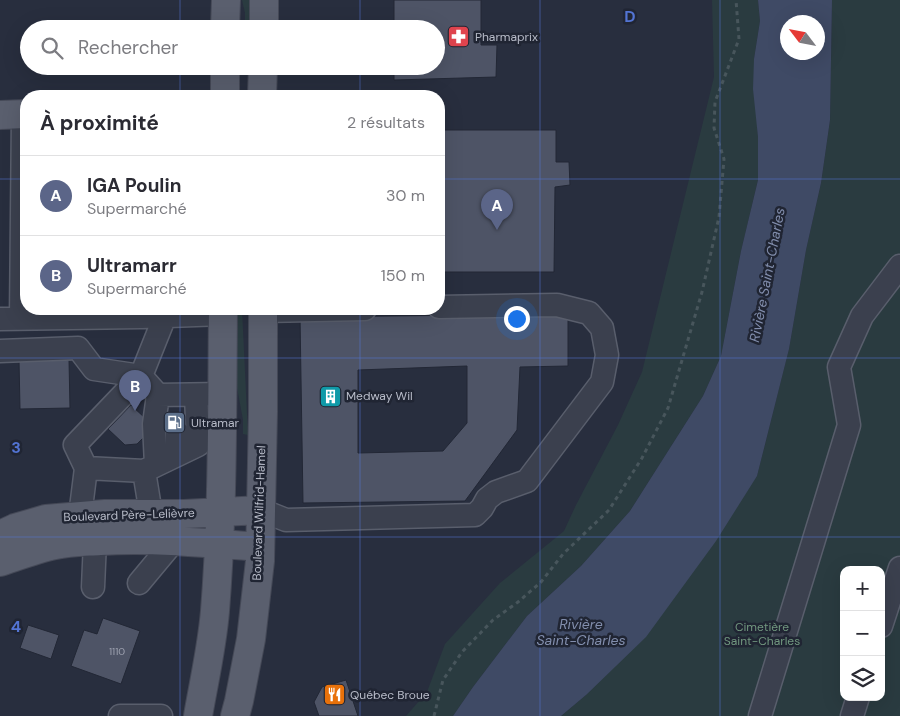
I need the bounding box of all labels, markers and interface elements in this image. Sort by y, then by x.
text: D [624,6,636,27]
north arrow [780,15,825,60]
search box [20,20,445,75]
pharmacy icon: Pharmaprix [447,25,471,49]
place label: Pharmaprix [475,29,538,45]
icon: search [38,34,66,62]
text: Rechercher [78,35,178,60]
text: À proximité [40,109,159,137]
text: 2 résultats [347,112,425,133]
text: IGA Poulin [87,173,181,198]
text: A [50,185,62,206]
text: 30 m [386,185,425,206]
pin: A [481,189,513,230]
text: Supermarché [87,198,187,219]
water label: Rivière Saint-Charles [745,206,789,344]
text: Ultramarr [87,253,177,278]
text: B [51,265,61,286]
text: 150 m [381,265,425,286]
text: Supermarché [87,278,187,299]
your location [504,306,530,332]
pin: B [119,370,151,411]
building icon: Medway Wil [318,384,342,408]
place label: Medway Wil [346,388,413,404]
fuel station icon: Ultramar [163,411,187,435]
place label: Ultramar [191,415,239,431]
text: 3 [11,437,21,458]
street label: Boulevard Wilfrid-Hamel [249,445,269,581]
street label: Boulevard Père-Lelièvre [63,505,195,525]
map controls [840,566,885,701]
button: + [840,566,885,611]
button: − [840,611,885,656]
water label: Rivière Saint-Charles [536,615,626,649]
text: 4 [11,616,21,637]
park label: Cimetière Saint-Charles [724,619,800,649]
house number: 1110 [109,645,125,658]
button: layers [840,656,885,701]
restaurant icon: Québec Broue [322,683,346,707]
place label: Québec Broue [350,687,430,703]

